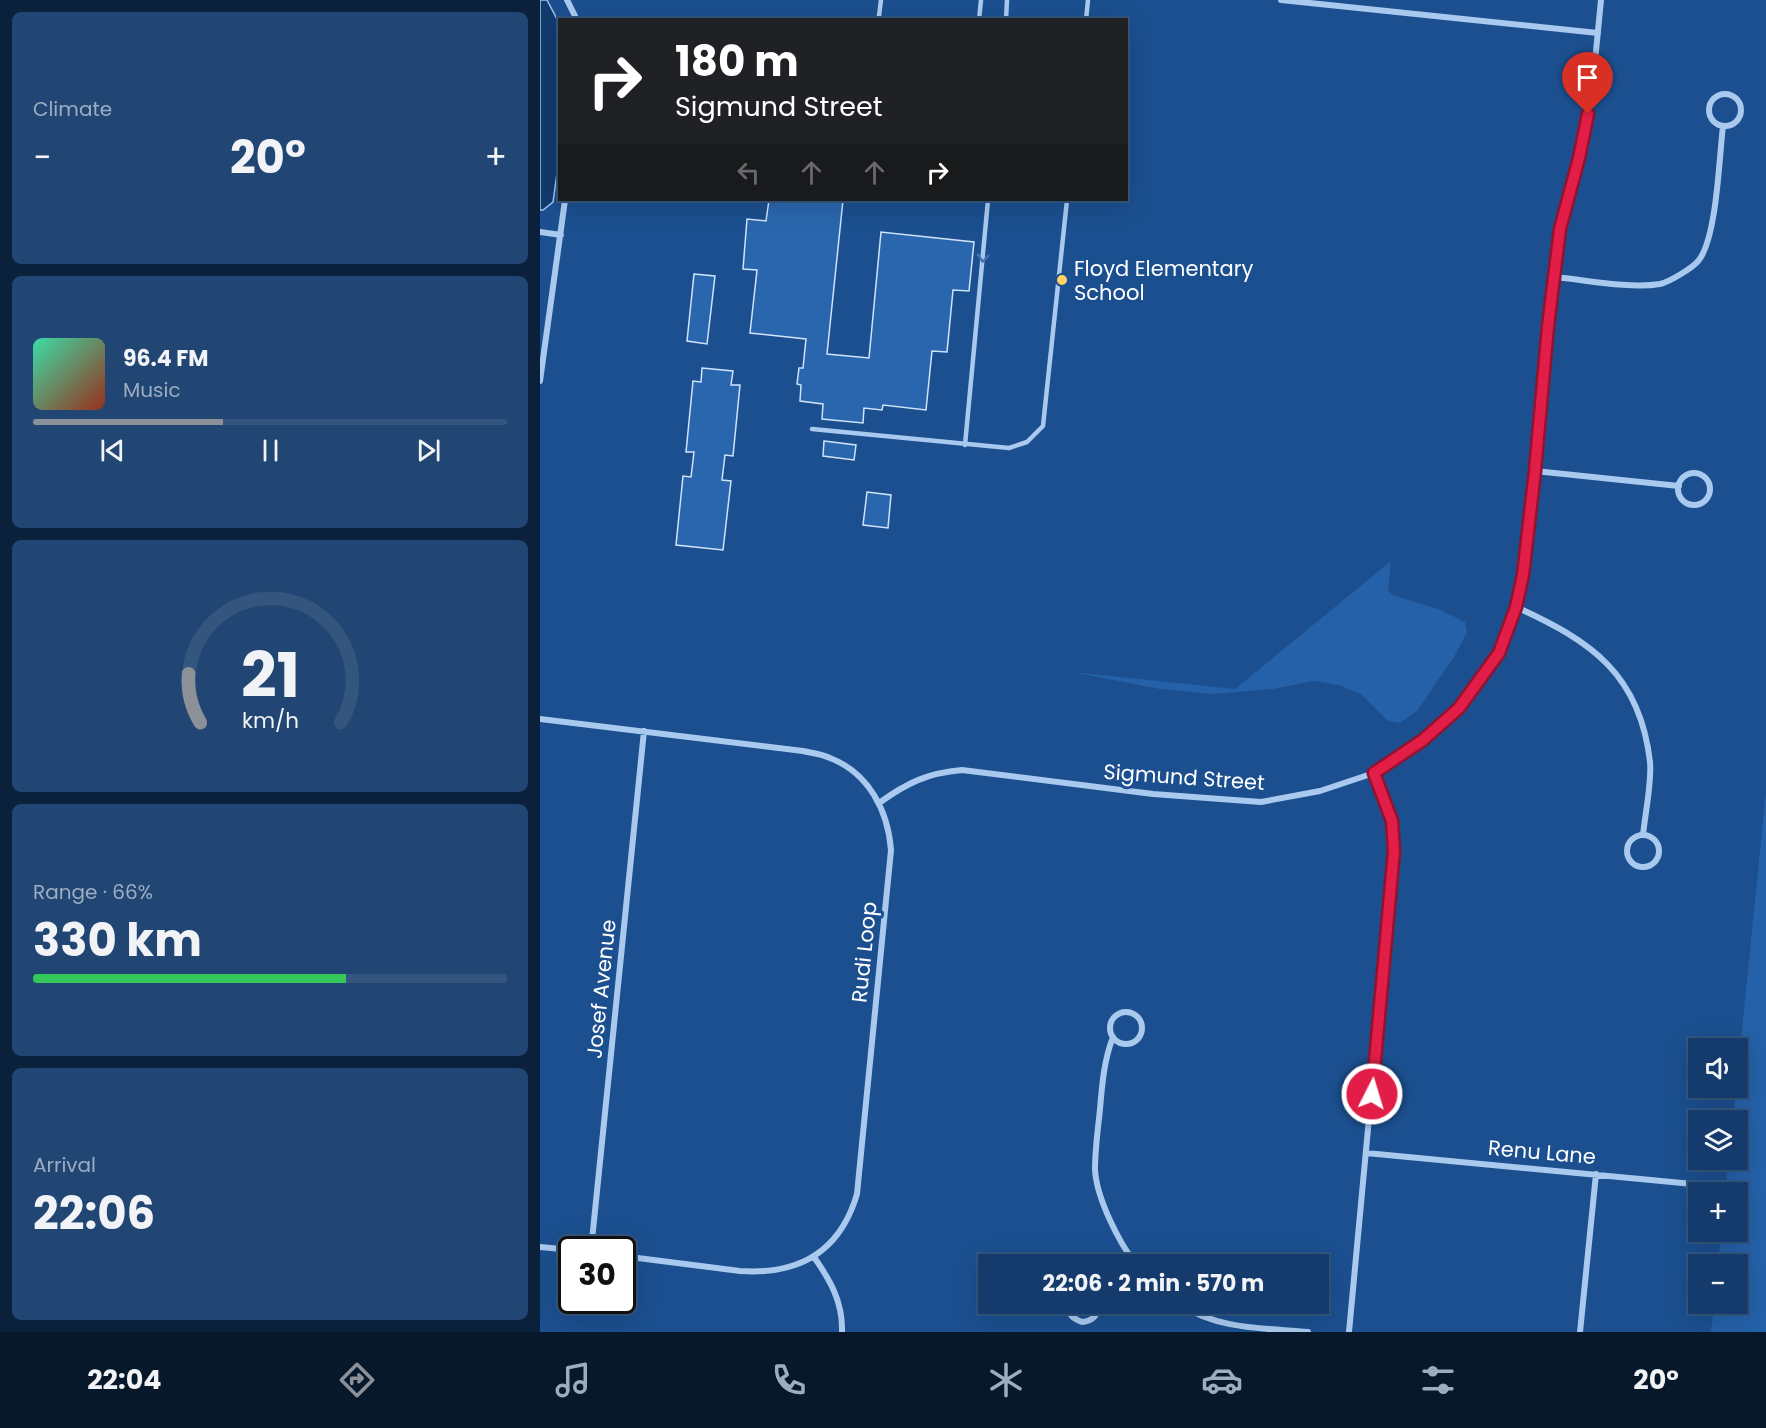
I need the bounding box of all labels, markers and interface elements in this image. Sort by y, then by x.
text: 180 m [675,32,799,91]
icon: right [576,42,654,120]
pin [1562,52,1613,114]
icon: arrive [1571,61,1604,94]
text: Sigmund Street [675,88,883,125]
text: Climate [33,95,112,123]
text: 20° [230,126,306,189]
text: − [33,134,51,181]
text: + [484,134,507,181]
icon: left [732,156,765,189]
icon: ahead [795,156,828,189]
icon: ahead [858,156,891,189]
icon: right [921,156,954,189]
one-way arrow [977,253,990,262]
place label: Floyd Elementary School [1074,254,1254,307]
marker: Floyd Elementary School [1055,273,1069,287]
text: 96.4 FM [123,343,209,374]
text: Music [123,376,181,404]
icon: previous [96,434,129,467]
icon: pause [254,434,287,467]
icon: next [412,434,445,467]
text: 21 [240,631,300,719]
text: km/h [241,705,299,736]
street label: Sigmund Street [1102,757,1266,797]
text: Range · 66% [33,878,153,906]
street label: Rudi Loop [844,900,884,1004]
text: 330 km [33,909,202,972]
street label: Josef Avenue [579,918,623,1060]
map controls [1688,1038,1748,1314]
button: sound [1688,1038,1748,1098]
position arrow [1340,1062,1404,1126]
button: layers [1688,1110,1748,1170]
street label: Renu Lane [1487,1133,1597,1171]
text: Arrival [33,1151,96,1179]
text: 22:06 [33,1182,155,1245]
button: + [1688,1182,1748,1242]
speed limit sign: 30 [558,1236,636,1314]
button: − [1688,1254,1748,1314]
text: 22:06 · 2 min · 570 m [1043,1268,1264,1299]
icon: directions [336,1359,378,1401]
icon: music [552,1359,594,1401]
icon: phone [768,1359,810,1401]
icon: climate [985,1359,1027,1401]
icon: car [1201,1359,1243,1401]
icon: filters [1417,1359,1459,1401]
text: 22:04 [87,1361,162,1398]
text: 20° [1633,1361,1679,1398]

